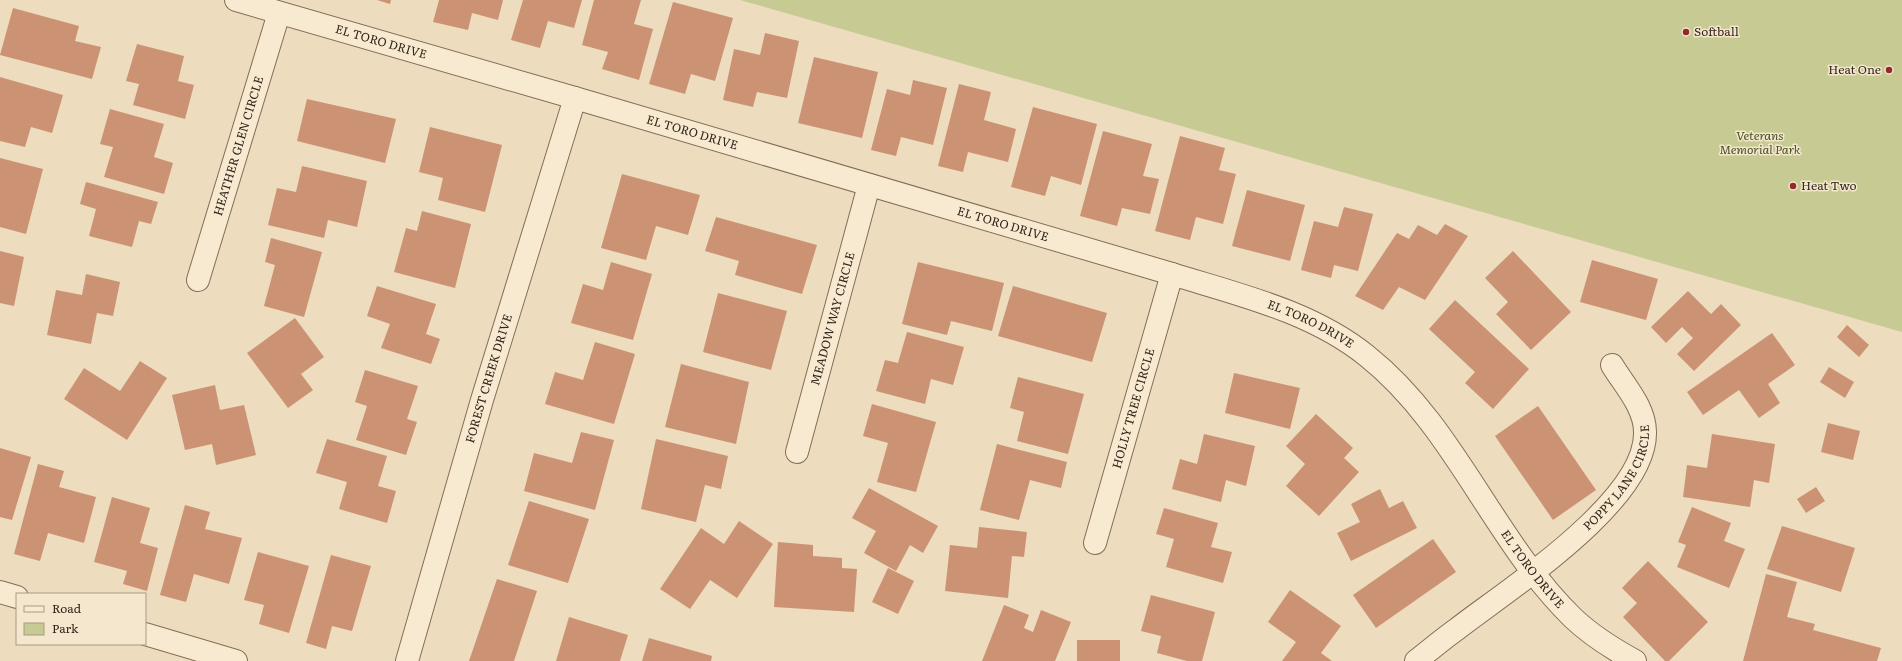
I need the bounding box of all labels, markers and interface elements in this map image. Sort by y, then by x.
street label: EL TORO DRIVE [333,19,430,63]
place label: Softball [1694,22,1739,40]
marker: Softball [1681,27,1691,37]
place label: Heat One [1828,60,1881,78]
marker: Heat One [1884,65,1894,75]
street label: HEATHER GLEN CIRCLE [208,73,267,218]
street label: EL TORO DRIVE [644,110,741,154]
park label: Veterans Memorial Park [1720,126,1801,158]
place label: Heat Two [1801,176,1857,194]
marker: Heat Two [1788,181,1798,191]
street label: EL TORO DRIVE [955,201,1052,245]
street label: MEADOW WAY CIRCLE [805,249,859,387]
street label: EL TORO DRIVE [1265,294,1359,352]
street label: FOREST CREEK DRIVE [460,311,516,445]
street label: HOLLY TREE CIRCLE [1107,345,1158,471]
street label: POPPY LANE CIRCLE [1578,424,1653,534]
street label: EL TORO DRIVE [1497,526,1569,612]
legend [16,593,146,645]
text: Road [52,599,82,617]
text: Park [52,619,79,637]

